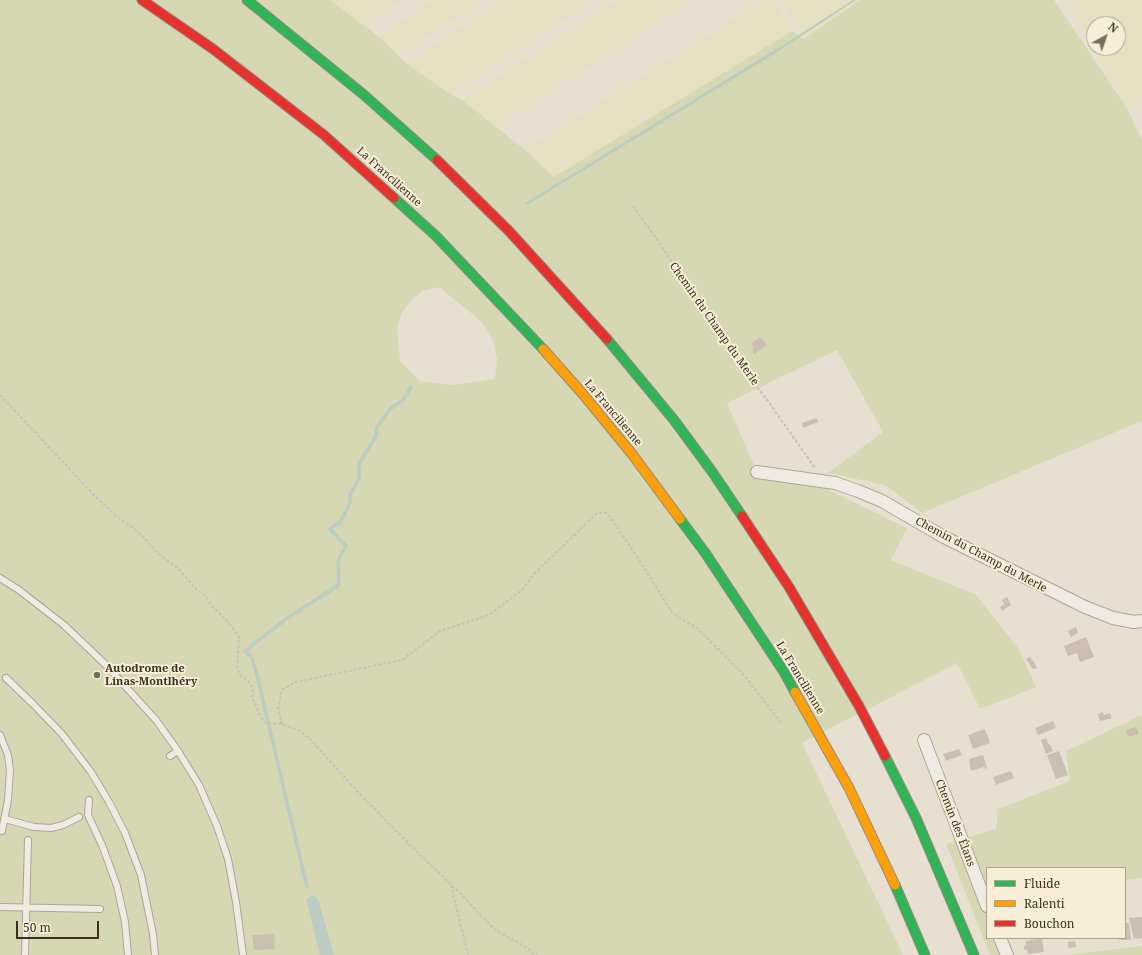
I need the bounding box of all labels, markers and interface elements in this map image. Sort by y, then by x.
north arrow [1086,16,1126,56]
text: N [1105,19,1122,36]
street label: La Francilienne [354,145,424,209]
street label: Chemin du Champ du Merle [666,260,762,388]
street label: La Francilienne [581,377,645,449]
street label: Chemin du Champ du Merle [913,515,1049,595]
street label: La Francilienne [773,639,827,717]
place label: Autodrome de Linas-Montlhéry [105,662,197,688]
marker: Autodrome de Linas-Montlhéry [92,670,102,680]
street label: Chemin des Élans [932,777,978,869]
legend [986,867,1126,939]
text: Fluide [1024,875,1060,892]
text: Ralenti [1024,895,1065,912]
scale bar [18,913,101,939]
text: Bouchon [1024,915,1075,932]
text: 50 m [23,919,51,936]

